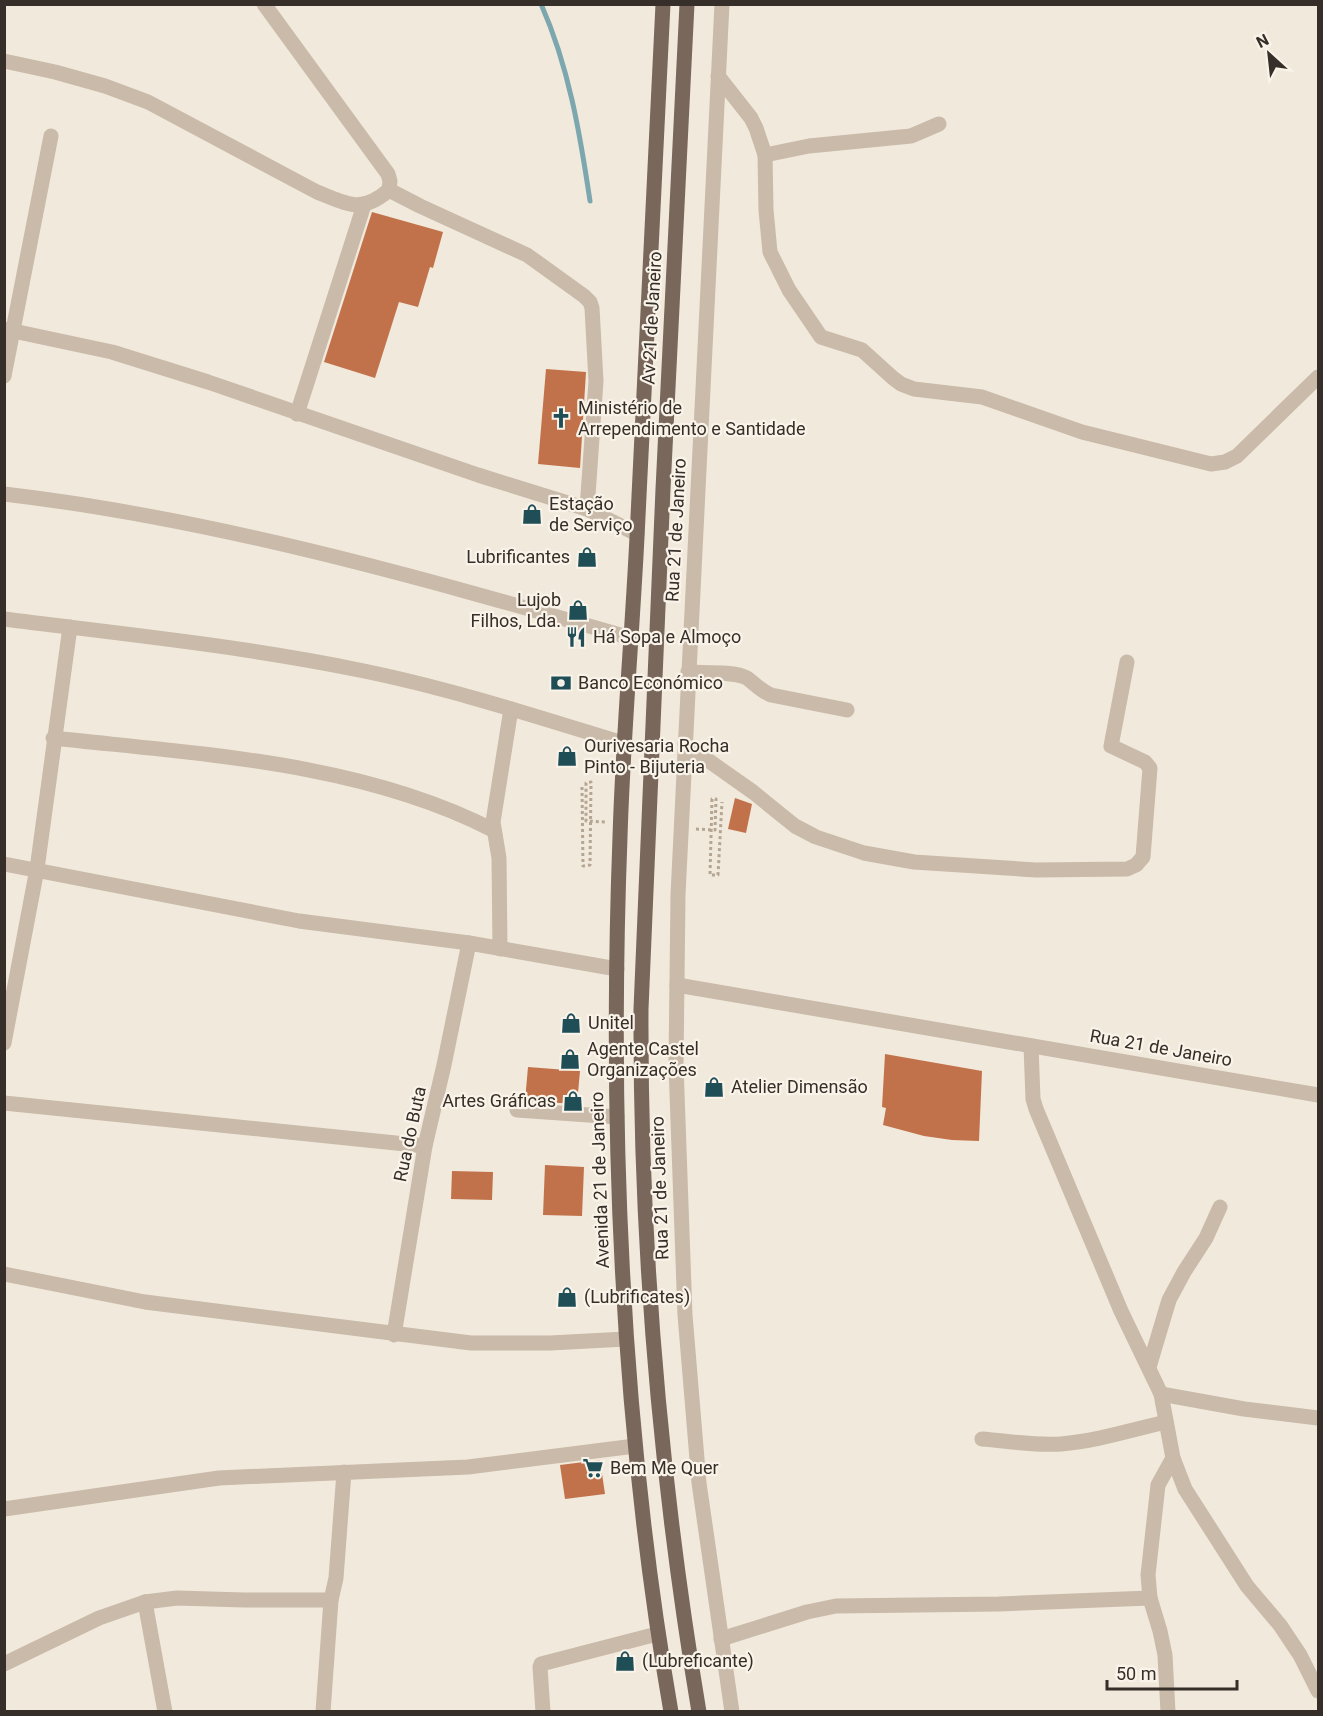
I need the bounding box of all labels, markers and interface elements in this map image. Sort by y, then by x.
north arrow [1239,24,1299,84]
text: N [1253,30,1272,52]
street label: Av 21 de Janeiro [638,251,665,385]
place label: Ministério de Arrependimento e Santidade [578,397,806,439]
church icon: Ministério de Arrependimento e Santidade [549,406,573,430]
street label: Rua 21 de Janeiro [661,458,690,602]
place label: Estação de Serviço [549,493,632,535]
shop icon: Estação de Serviço [520,502,544,526]
shop icon: Lubrificantes [575,545,599,569]
place label: Lubrificantes [466,546,570,567]
place label: Lujob Filhos, Lda. [470,589,561,631]
shop icon: Lujob Filhos, Lda. [566,598,590,622]
restaurant icon: Há Sopa e Almoço [564,625,588,649]
place label: Há Sopa e Almoço [593,626,741,647]
bank icon: Banco Económico [549,671,573,695]
place label: Banco Económico [578,672,723,693]
place label: Ourivesaria Rocha Pinto - Bijuteria [584,735,729,777]
shop icon: Ourivesaria Rocha Pinto - Bijuteria [555,744,579,768]
shop icon: Unitel [559,1011,583,1035]
place label: Unitel [588,1012,634,1033]
street label: Rua 21 de Janeiro [1088,1025,1234,1070]
place label: Agente Castel Organizações [587,1038,699,1080]
shop icon: Agente Castel Organizações [558,1047,582,1071]
shop icon: Atelier Dimensão [702,1075,726,1099]
place label: Atelier Dimensão [731,1076,868,1097]
street label: Rua do Buta [389,1084,430,1184]
shop icon: Artes Gráficas [561,1089,585,1113]
place label: Artes Gráficas [442,1090,556,1111]
street label: Avenida 21 de Janeiro [586,1091,613,1269]
street label: Rua 21 de Janeiro [646,1116,673,1260]
shop icon: (Lubrificates) [555,1285,579,1309]
place label: (Lubrificates) [584,1286,690,1308]
supermarket icon: Bem Me Quer [581,1456,605,1480]
place label: Bem Me Quer [610,1457,719,1478]
shop icon: (Lubreficante) [613,1649,637,1673]
place label: (Lubreficante) [642,1650,754,1672]
scale bar [1107,1653,1238,1691]
text: 50 m [1116,1663,1156,1684]

